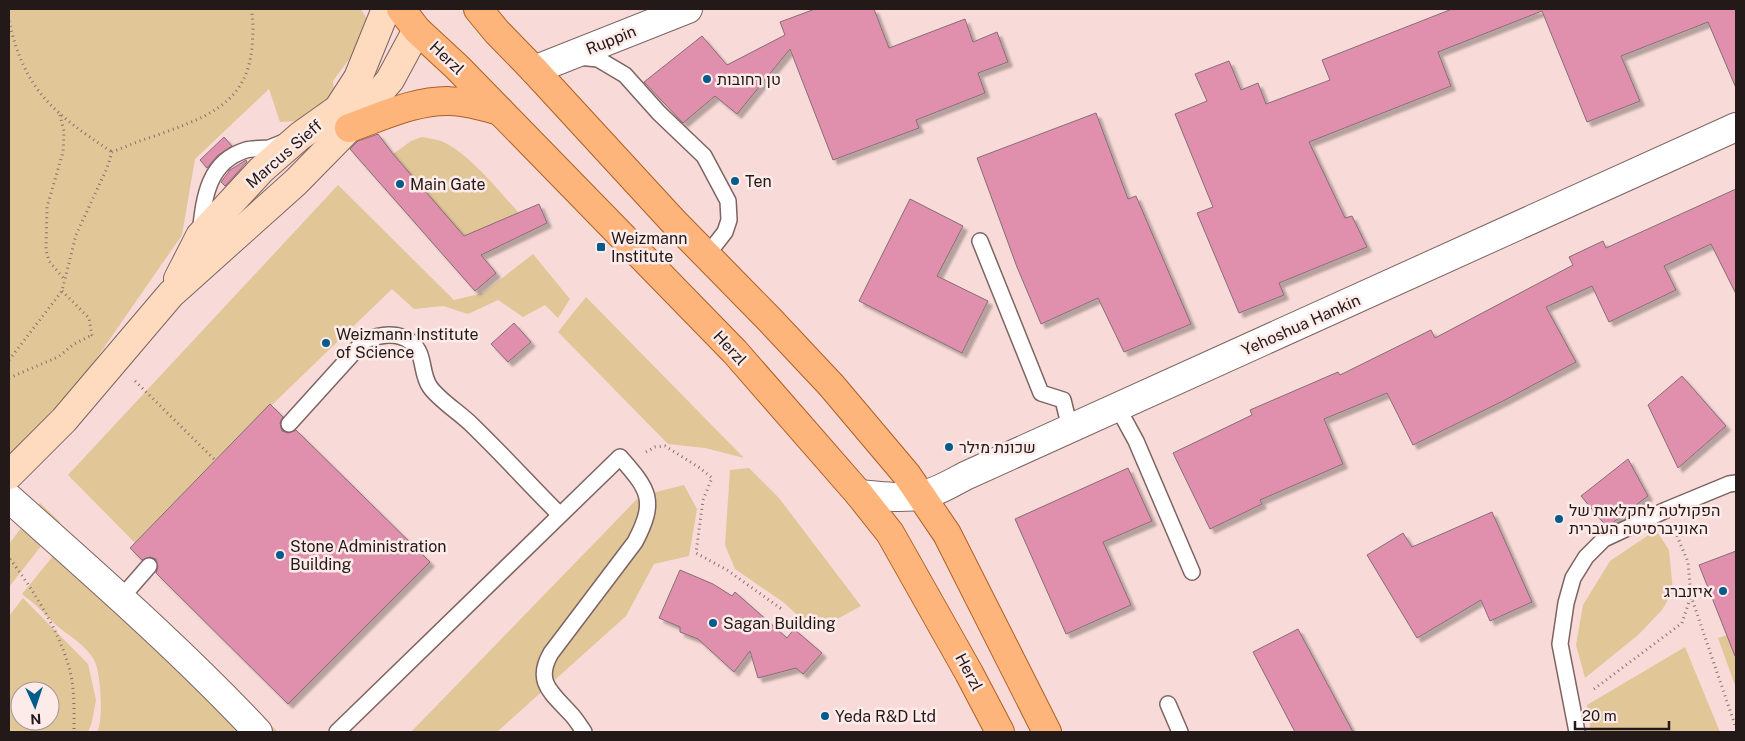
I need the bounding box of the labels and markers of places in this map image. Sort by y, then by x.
place label: טן רחובות [717,70,781,89]
marker: טן רחובות [701,73,713,85]
place label: Ten [745,172,772,191]
place label: Main Gate [410,175,485,194]
marker: Ten [729,175,741,187]
marker: Main Gate [394,178,406,190]
place label: Weizmann Institute [611,229,687,266]
marker: Weizmann Institute [595,241,607,253]
place label: Weizmann Institute of Science [336,325,479,362]
marker: Weizmann Institute of Science [320,337,332,349]
place label: שכונת מילר [959,438,1036,457]
marker: שכונת מילר [943,441,955,453]
place label: הפקולטה לחקלאות של האוניברסיטה העברית [1569,501,1720,538]
marker: הפקולטה לחקלאות של האוניברסיטה העברית [1553,513,1565,525]
place label: Stone Administration Building [290,537,447,574]
marker: Stone Administration Building [274,549,286,561]
place label: איזנברג [1664,582,1713,601]
marker: איזנברג [1717,585,1729,597]
place label: Sagan Building [723,614,836,633]
marker: Sagan Building [707,617,719,629]
place label: Yeda R&D Ltd [835,707,936,726]
marker: Yeda R&D Ltd [819,710,831,722]

